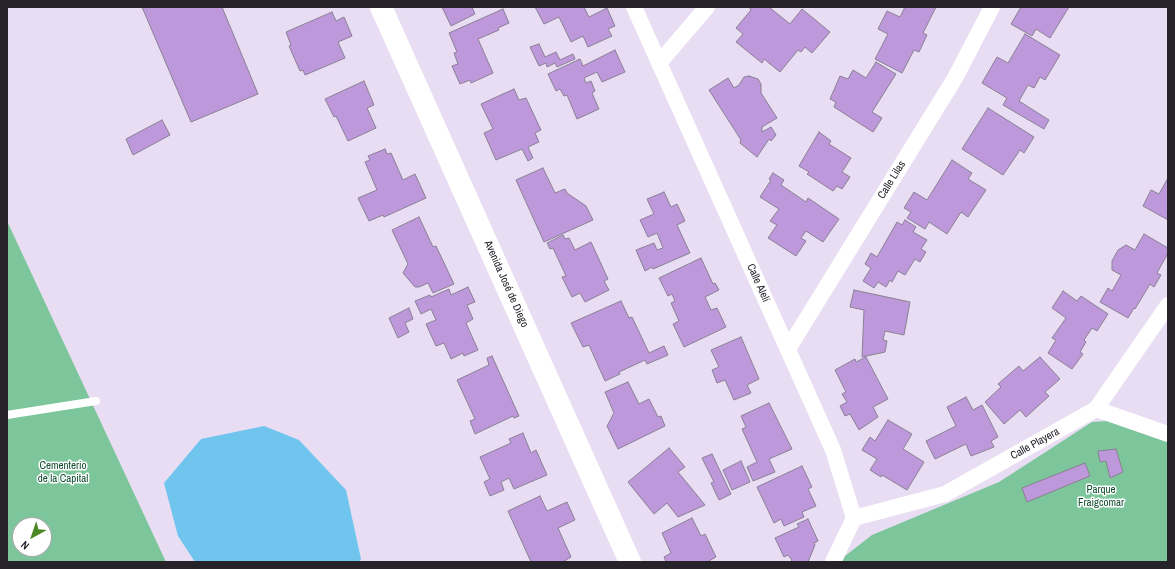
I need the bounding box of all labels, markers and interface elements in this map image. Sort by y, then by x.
street label: Calle Lilas [875,159,909,201]
street label: Avenida José de Diego [481,239,531,329]
street label: Calle Alelí [744,262,772,304]
street label: Calle Playera [1008,425,1062,463]
park label: Cementerio de la Capital [38,459,88,485]
park label: Parque Fraigcomar [1078,483,1124,509]
north arrow [12,517,52,557]
text: N [18,538,32,553]

